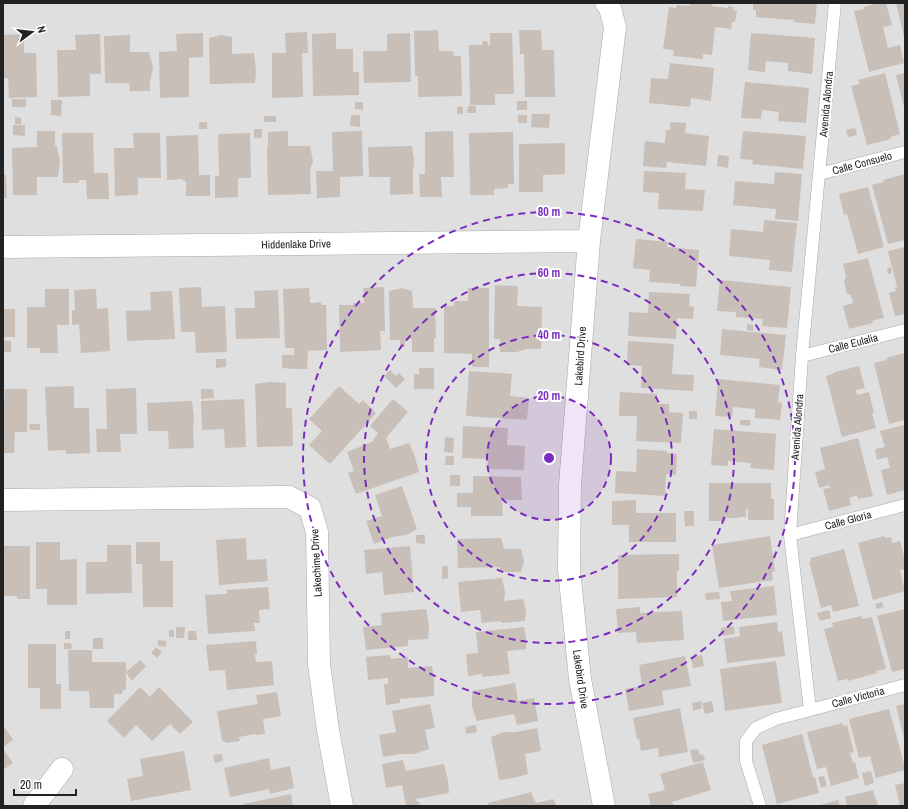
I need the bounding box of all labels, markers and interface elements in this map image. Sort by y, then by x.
north arrow [12,12,52,52]
text: N [34,24,49,34]
street label: Avenida Alondra [816,70,836,139]
street label: Calle Consuelo [831,148,893,178]
text: 80 m [538,204,560,220]
street label: Hiddenlake Drive [261,236,331,252]
text: 60 m [538,265,560,281]
street label: Lakebird Drive [571,326,589,386]
text: 40 m [538,327,560,343]
street label: Calle Eulalia [827,330,879,356]
text: 20 m [538,388,560,404]
street label: Avenida Alondra [788,394,806,461]
centre of rings [542,451,556,465]
street label: Calle Gloria [823,507,873,533]
street label: Lakechime Drive [307,529,325,597]
street label: Lakebird Drive [570,649,592,709]
street label: Calle Victoria [830,683,886,711]
scale bar [14,771,76,797]
text: 20 m [20,777,42,793]

